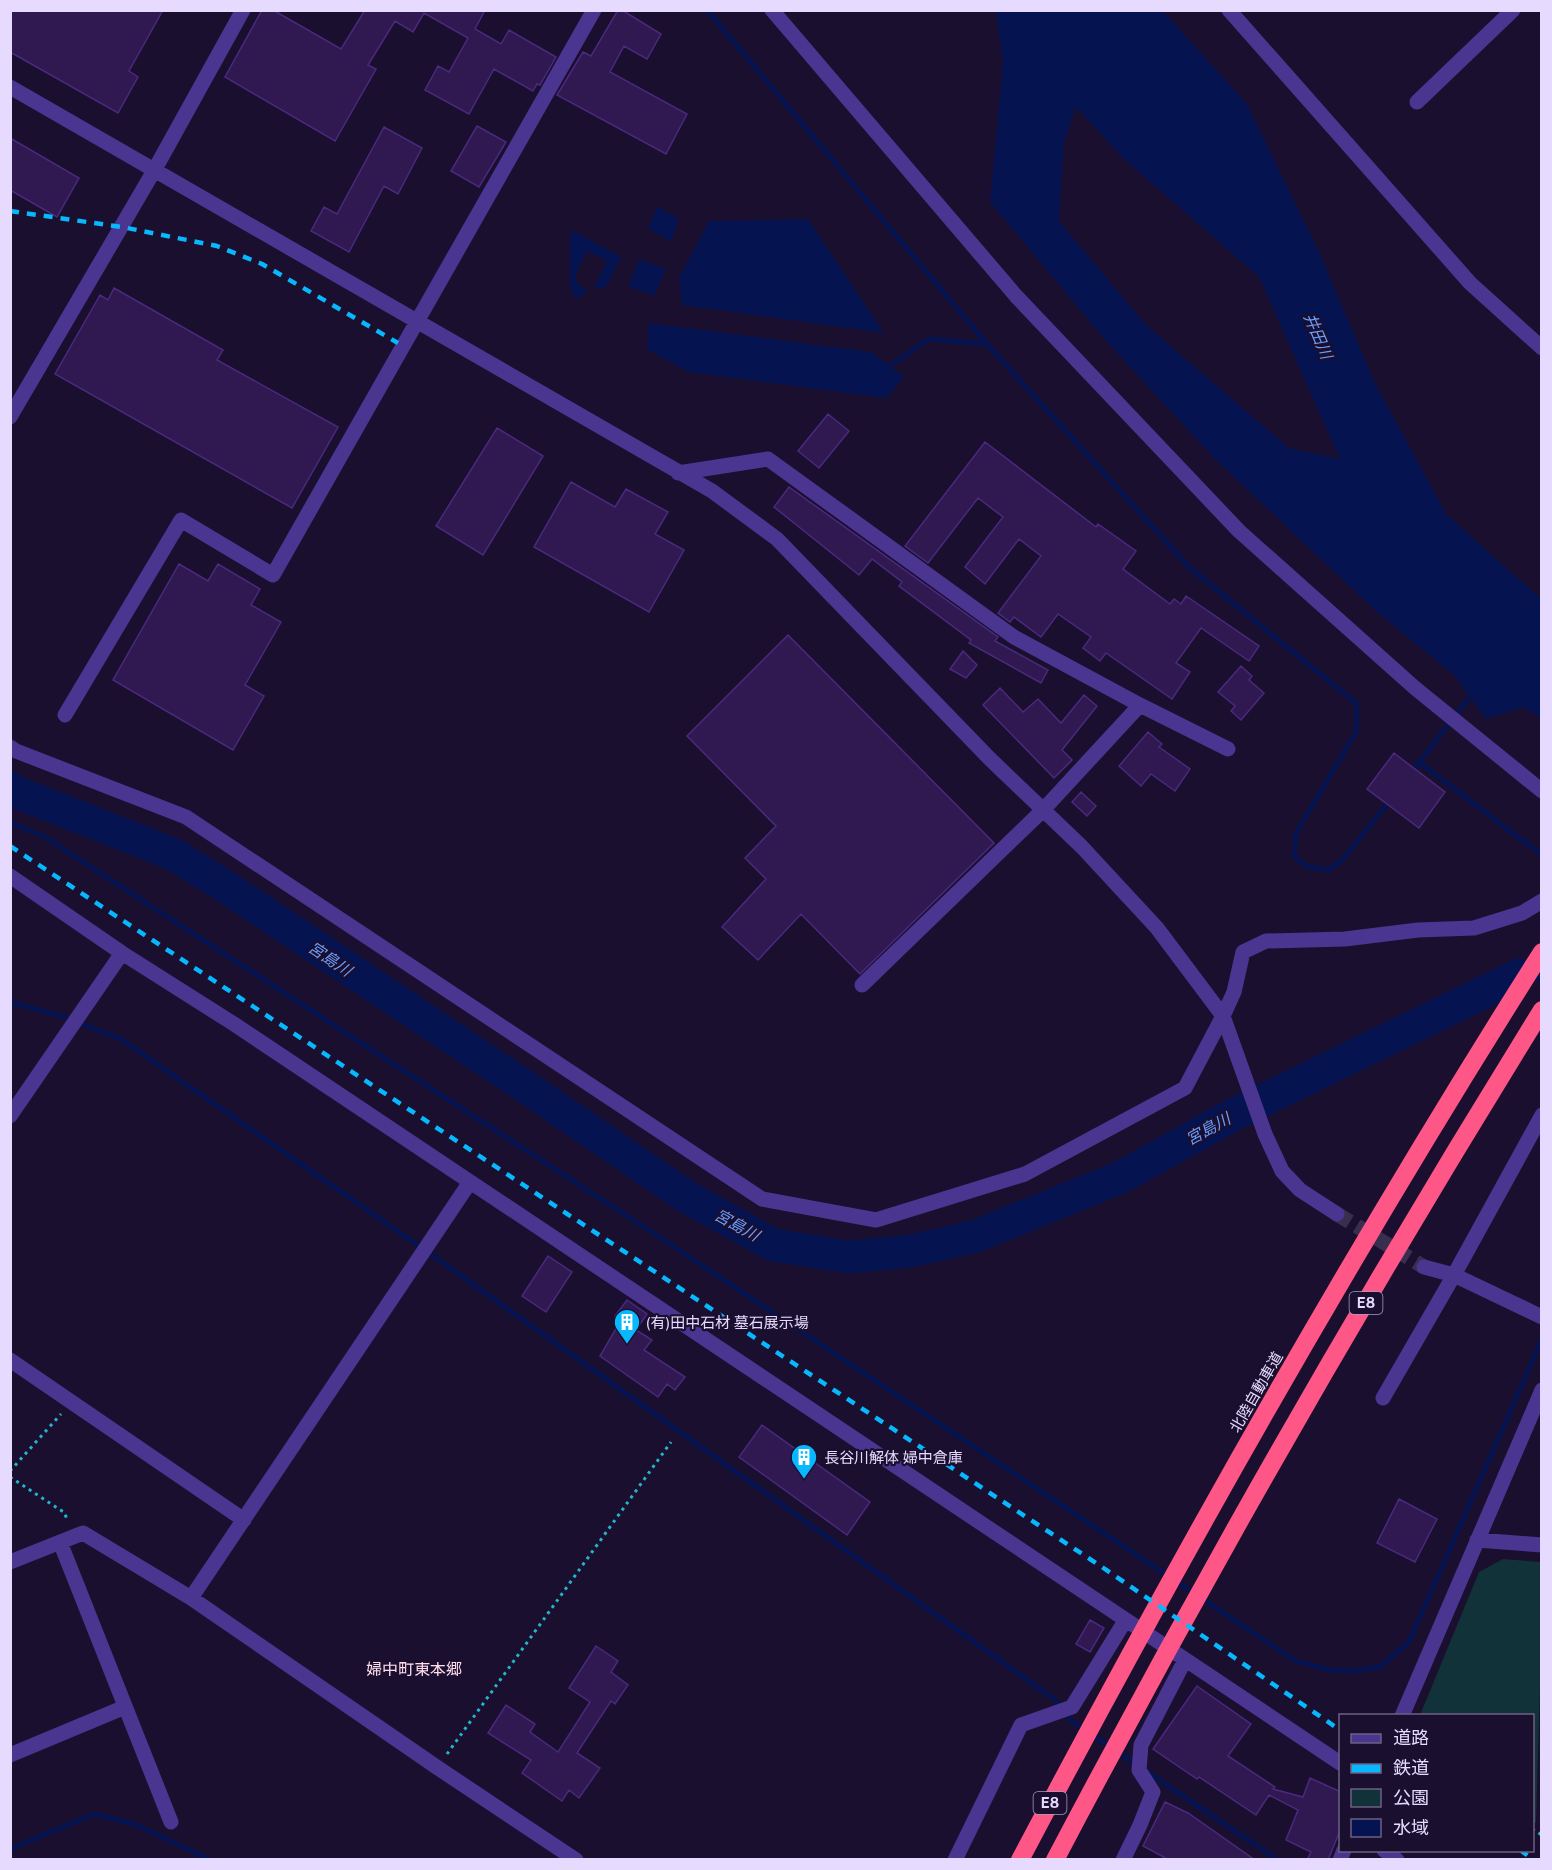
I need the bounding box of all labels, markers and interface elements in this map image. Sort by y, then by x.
water label: 井田川 [1300,310,1337,364]
water label: 宮島川 [305,938,357,981]
water label: 宮島川 [1182,1108,1235,1149]
water label: 宮島川 [711,1205,764,1246]
road number: E8 [1350,1292,1382,1314]
building icon: (有)田中石材 墓石展示場 [612,1307,642,1345]
place label: (有)田中石材 墓石展示場 [646,1314,809,1331]
street label: 北陸自動車道 [1226,1349,1286,1435]
building icon: 長谷川解体 婦中倉庫 [789,1442,819,1480]
place label: 長谷川解体 婦中倉庫 [824,1449,963,1466]
district label: 婦中町東本郷 [366,1660,462,1679]
legend [1339,1714,1534,1852]
text: 道路 [1393,1727,1429,1748]
text: 鉄道 [1393,1757,1429,1778]
text: 公園 [1393,1787,1429,1808]
road number: E8 [1034,1792,1066,1814]
text: 水域 [1393,1817,1429,1838]

